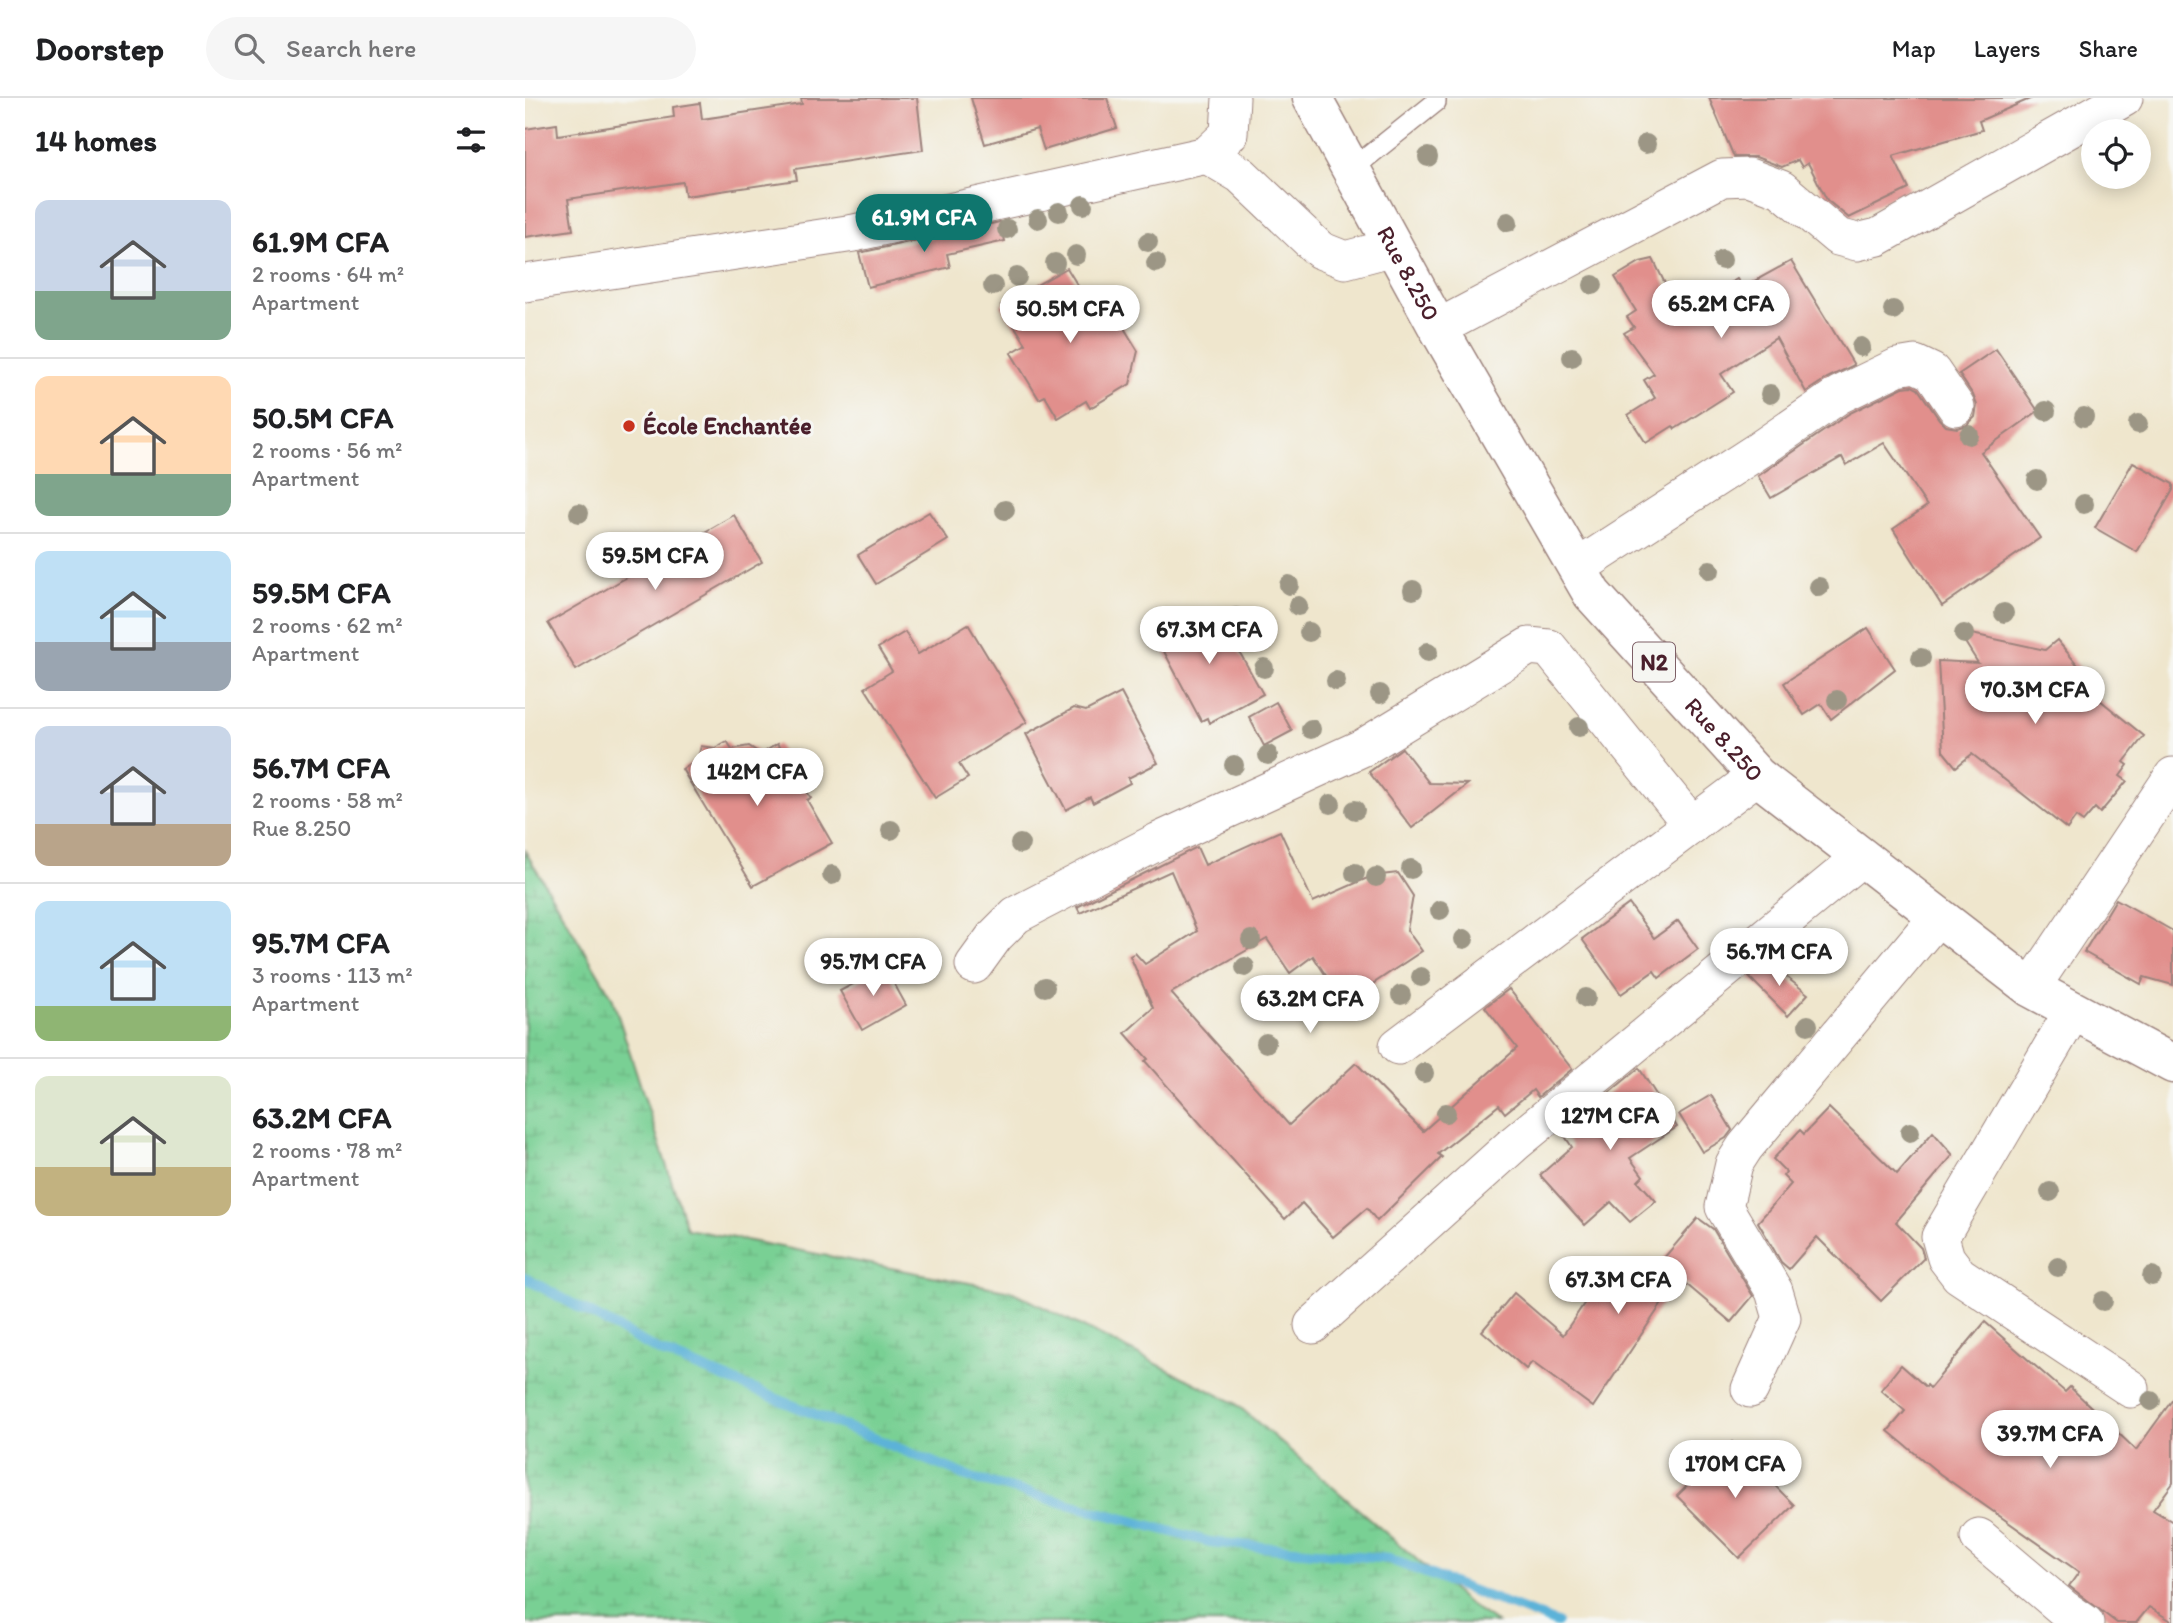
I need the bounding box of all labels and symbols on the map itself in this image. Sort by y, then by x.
pin: 61.9M CFA [844,194,1004,254]
street label: Rue 8.250 [1371,221,1446,326]
pin: 65.2M CFA [1641,280,1801,340]
pin: 50.5M CFA [990,286,1150,345]
place label: École Enchantée [643,411,812,440]
marker: École Enchantée [621,418,637,434]
pin: 59.5M CFA [575,532,735,592]
pin: 67.3M CFA [1129,606,1289,666]
road number: N2 [1633,642,1675,682]
pin: 70.3M CFA [1955,666,2115,726]
street label: Rue 8.250 [1679,691,1770,787]
pin: 142M CFA [685,748,829,808]
pin: 56.7M CFA [1699,928,1859,988]
pin: 95.7M CFA [793,939,953,998]
pin: 63.2M CFA [1230,976,1390,1035]
pin: 127M CFA [1538,1093,1682,1152]
pin: 67.3M CFA [1538,1256,1698,1316]
pin: 39.7M CFA [1970,1410,2130,1470]
pin: 170M CFA [1663,1440,1807,1500]

